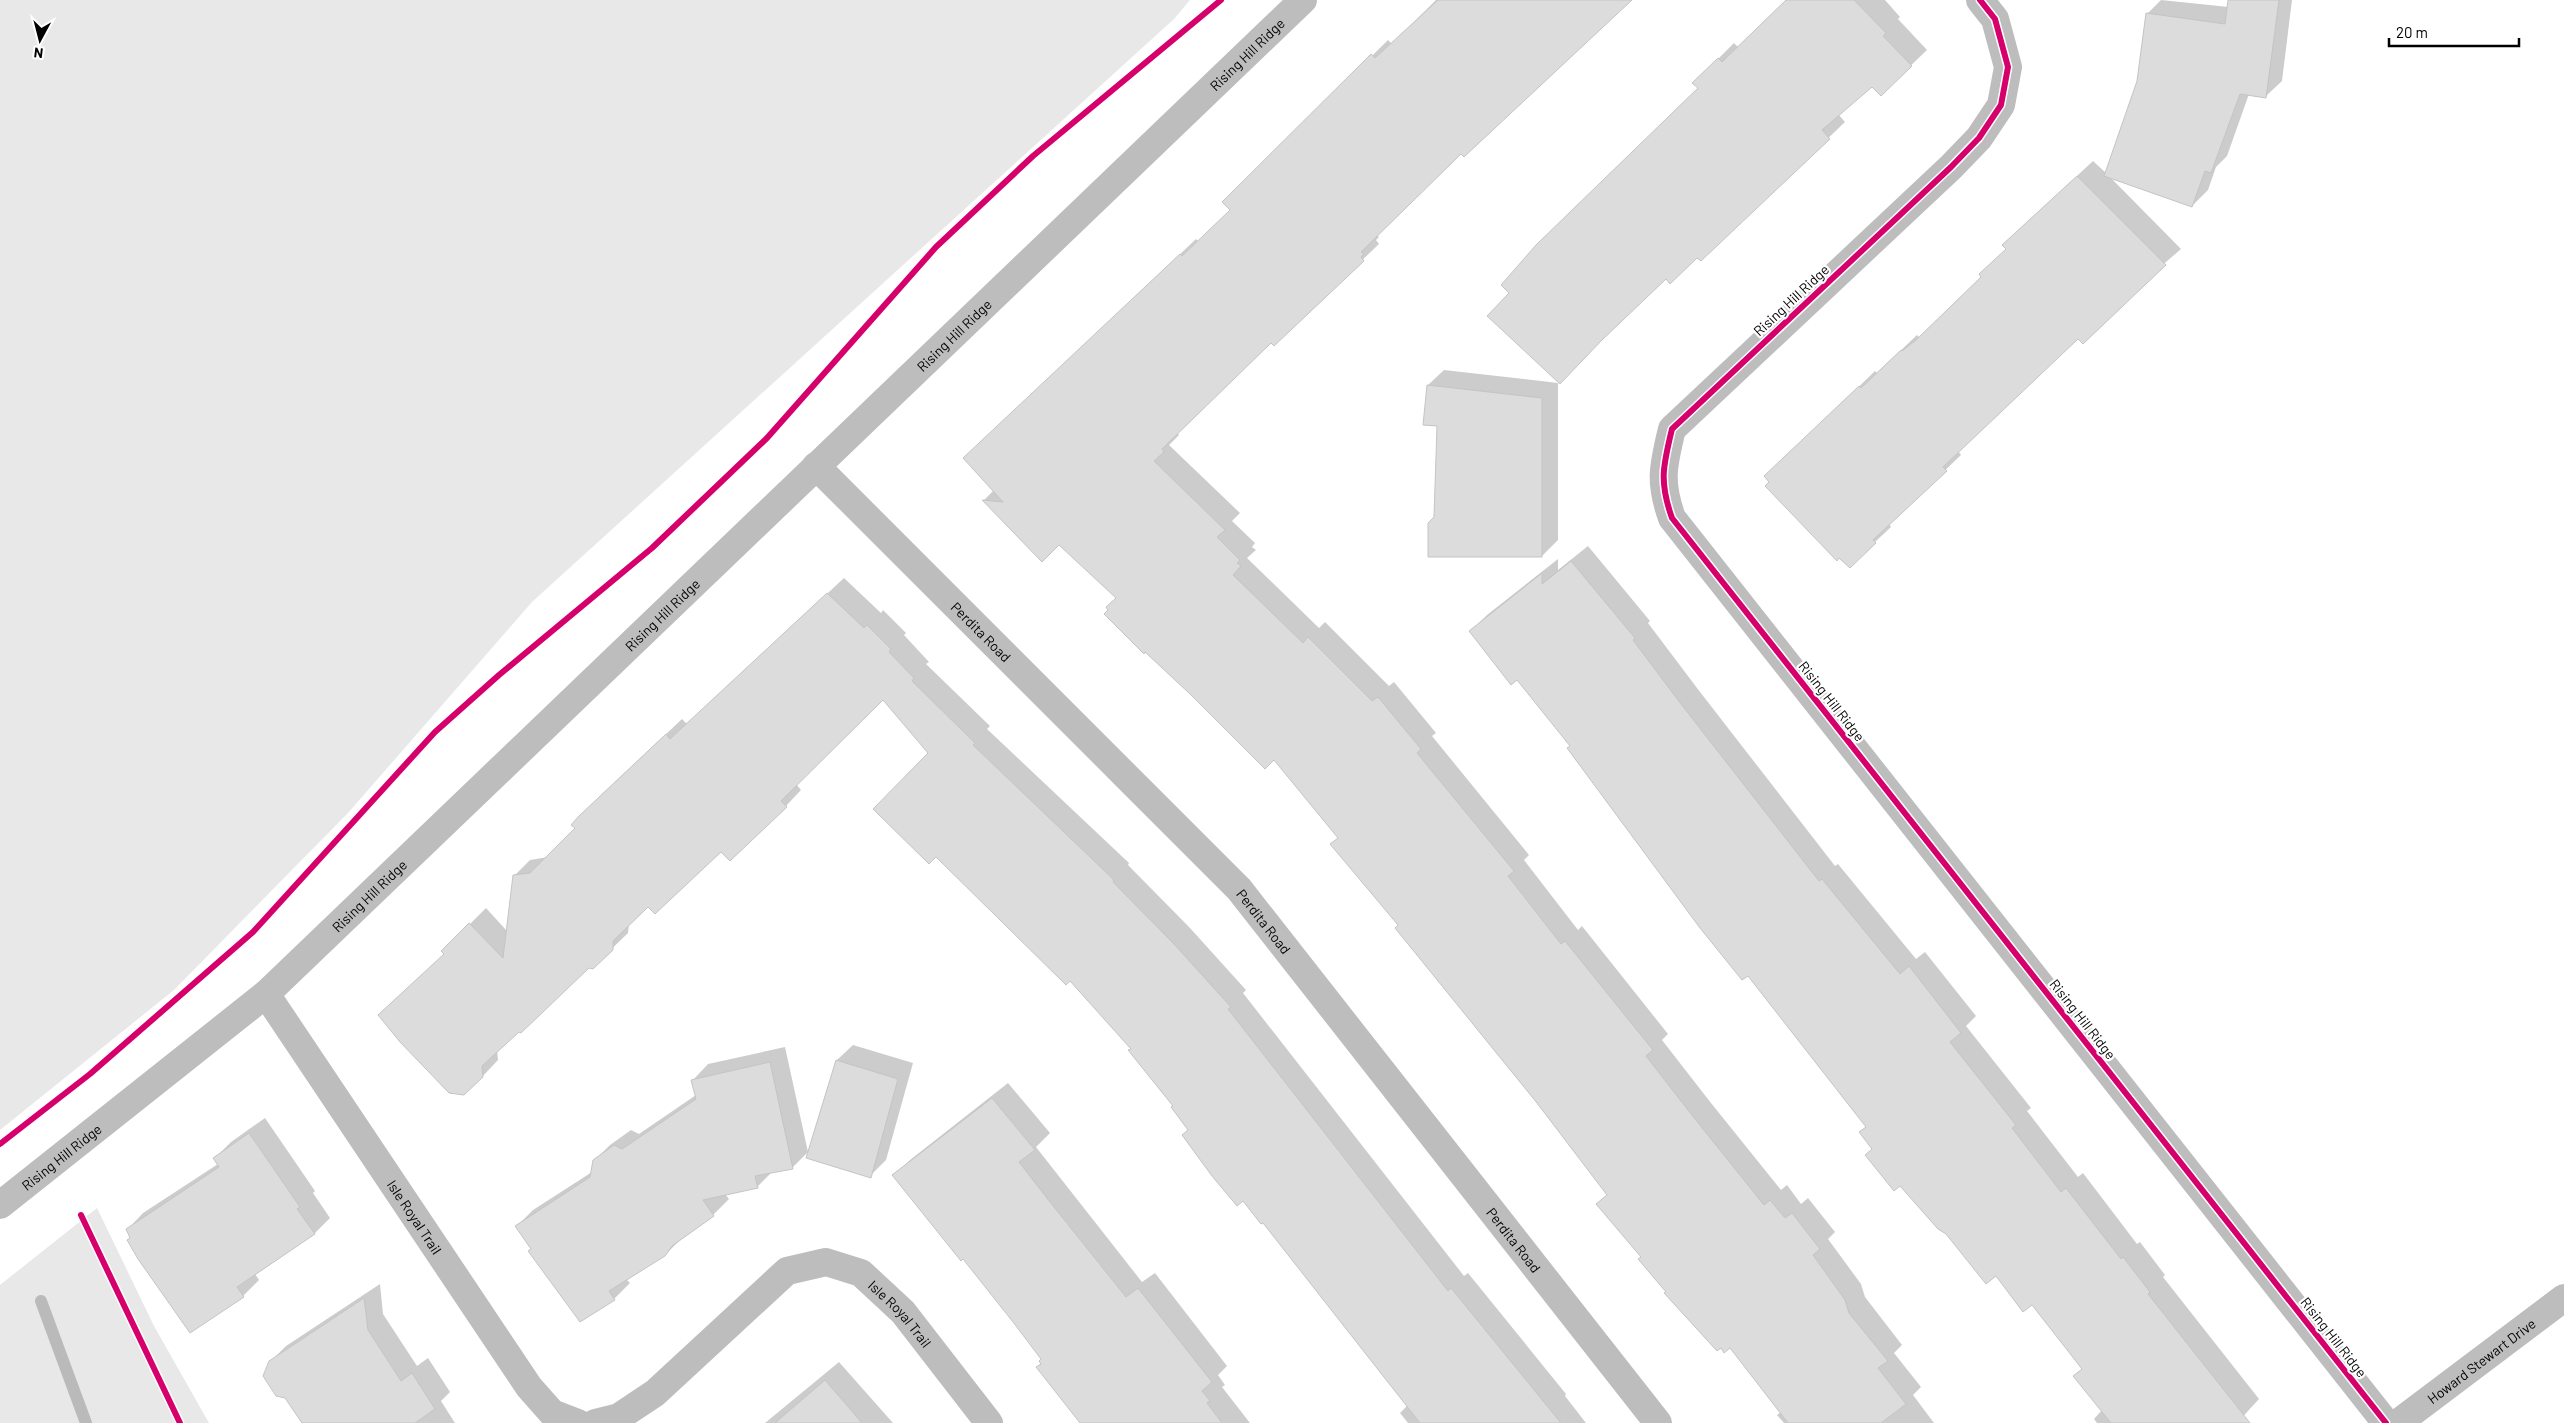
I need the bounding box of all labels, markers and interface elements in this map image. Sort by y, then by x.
street label: Rising Hill Ridge [1206,14,1288,94]
north arrow [15,15,65,65]
scale bar [2389,15,2519,47]
text: 20 m [2396,23,2428,41]
text: N [33,44,44,62]
street label: Rising Hill Ridge [1750,261,1832,339]
street label: Rising Hill Ridge [913,295,995,375]
street label: Rising Hill Ridge [621,575,703,654]
street label: Perdita Road [948,598,1015,665]
street label: Rising Hill Ridge [1795,658,1869,744]
street label: Rising Hill Ridge [328,856,410,935]
street label: Perdita Road [1233,885,1295,957]
street label: Rising Hill Ridge [2046,976,2120,1062]
street label: Rising Hill Ridge [18,1120,104,1193]
street label: Isle Royal Trail [384,1176,446,1257]
street label: Perdita Road [1483,1204,1545,1276]
street label: Isle Royal Trail [865,1276,935,1350]
street label: Rising Hill Ridge [2297,1294,2371,1380]
street label: Howard Stewart Drive [2424,1314,2539,1407]

